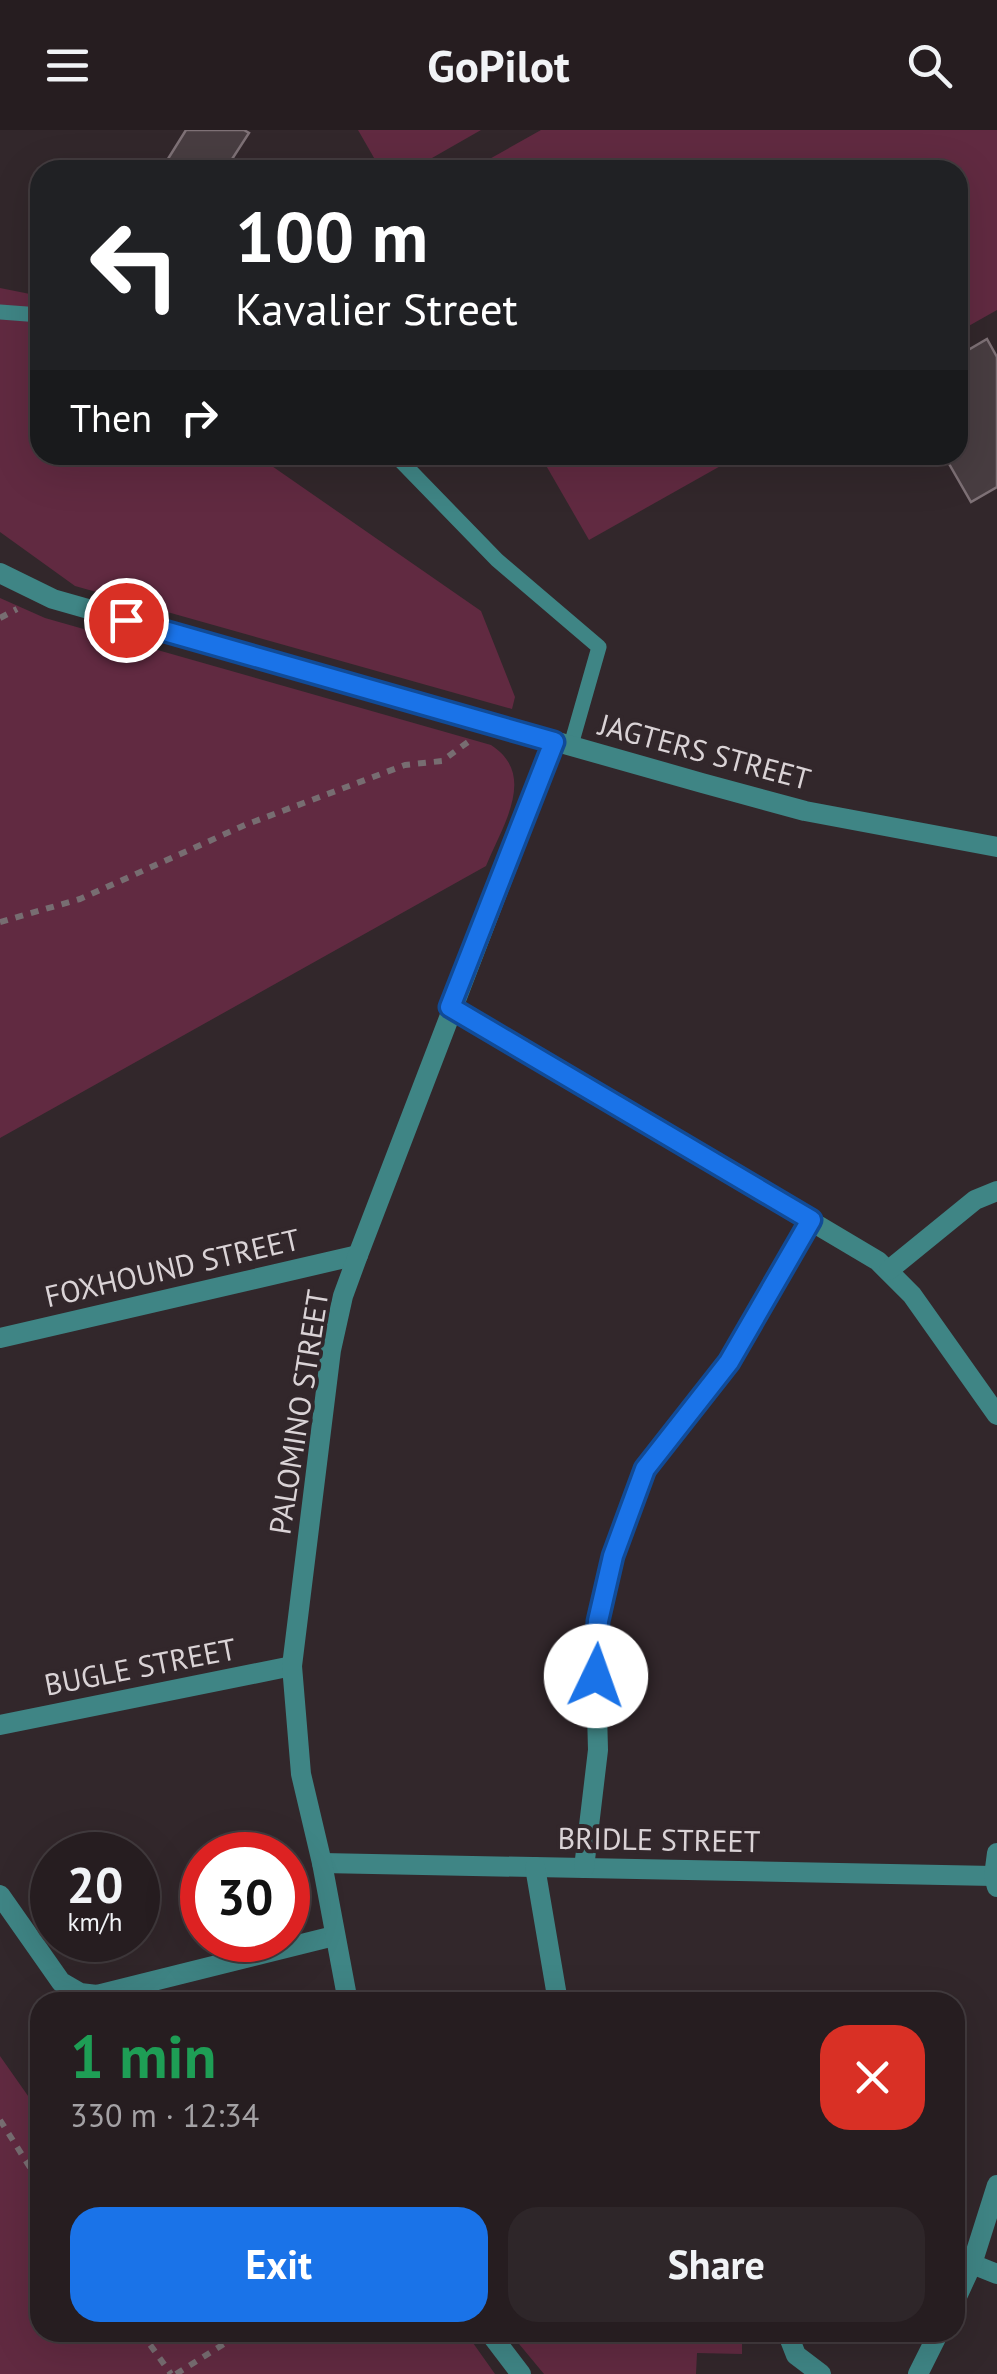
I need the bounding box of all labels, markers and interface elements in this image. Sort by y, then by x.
text: GoPilot [427,36,570,94]
icon: menu [40,38,95,93]
icon: search [902,38,957,93]
text: 100 m [235,191,428,281]
icon: left [70,200,200,330]
text: Kavalier Street [235,279,518,337]
icon: right [172,390,227,445]
text: Then [70,393,152,442]
pin [84,578,169,663]
icon: arrive [99,593,154,648]
street label: JAGTERS STREET [593,703,815,798]
street label: FOXHOUND STREET [41,1219,304,1315]
street label: PALOMINO STREET [259,1287,337,1537]
position arrow [544,1624,648,1728]
street label: BUGLE STREET [41,1628,239,1704]
street label: BRIDLE STREET [557,1818,761,1860]
speed limit sign: 30 [180,1832,310,1962]
text: 20 [67,1852,123,1917]
text: km/h [68,1906,122,1938]
text: 1 min [70,2017,216,2095]
button: close [820,2025,925,2130]
text: 330 m · 12:34 [70,2094,259,2136]
button: Exit [70,2207,488,2322]
button: Share [508,2207,925,2322]

